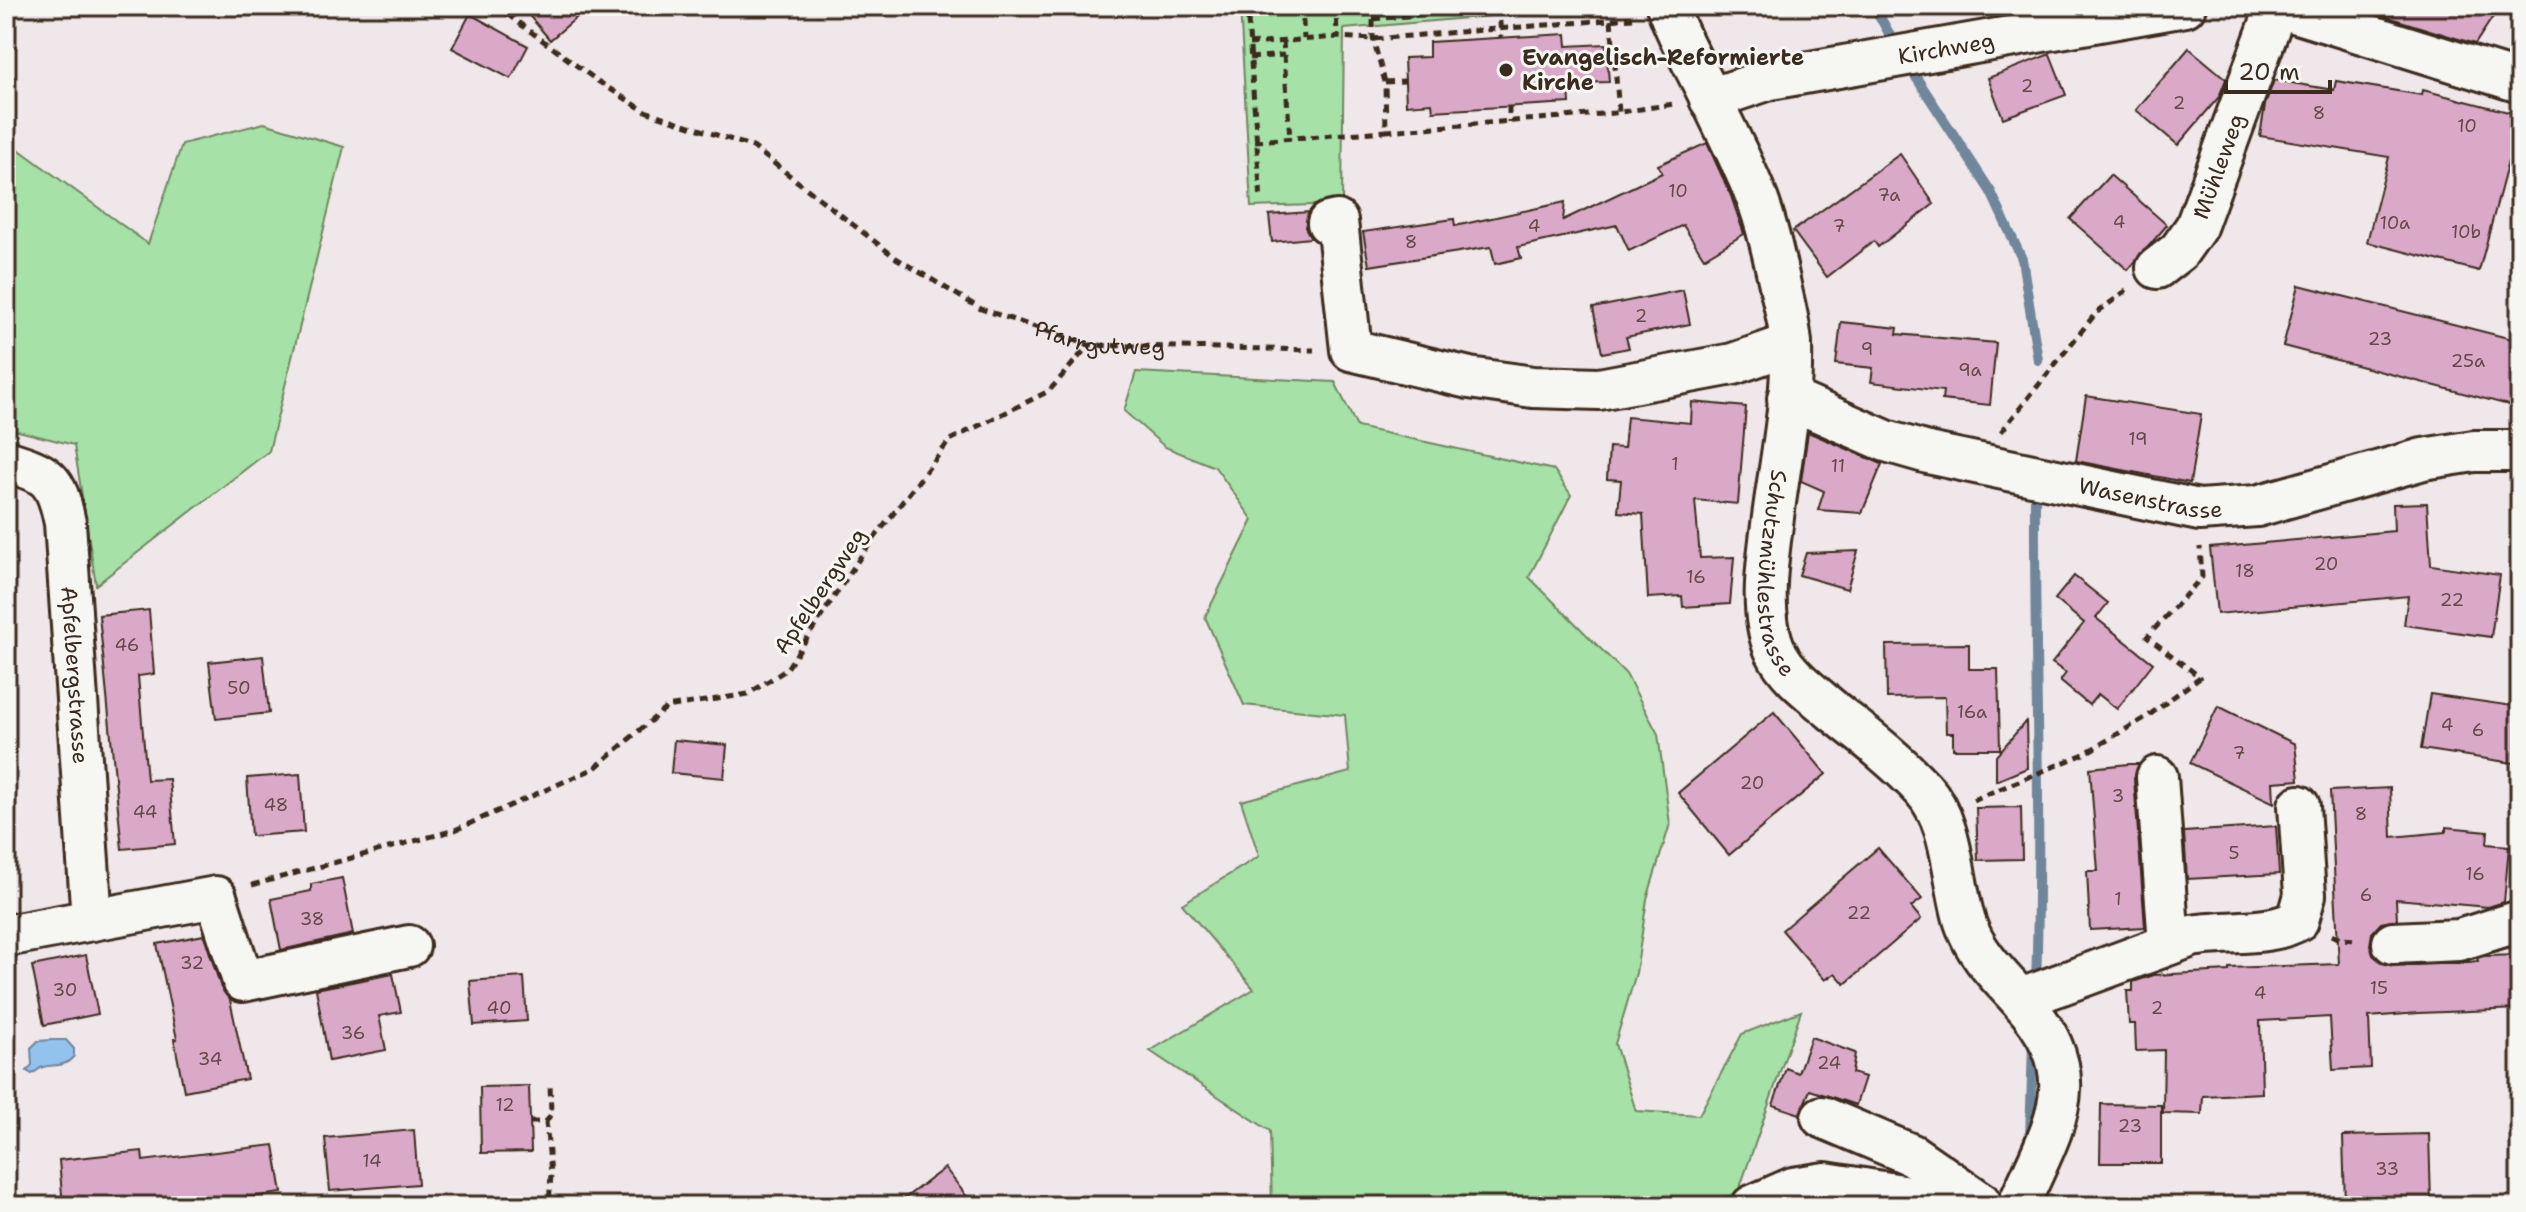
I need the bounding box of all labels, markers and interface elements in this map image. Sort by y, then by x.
street label: Kirchweg [1896,25,1997,71]
place label: Evangelisch-Reformierte Kirche [1522,43,1804,97]
scale bar [2226,44,2330,94]
text: 20 m [2238,56,2300,88]
marker: Evangelisch-Reformierte Kirche [1497,61,1515,79]
house number: 2 [2021,74,2033,98]
house number: 2 [2173,91,2185,115]
house number: 8 [2313,101,2325,125]
street label: Mühleweg [2186,109,2251,223]
house number: 10 [2457,114,2477,138]
house number: 10 [1668,179,1688,203]
house number: 7a [1878,183,1900,207]
house number: 4 [2113,210,2125,234]
house number: 10a [2380,211,2410,235]
house number: 4 [1528,214,1540,238]
house number: 7 [1833,214,1845,238]
house number: 10b [2451,220,2481,244]
house number: 8 [1405,230,1417,254]
house number: 2 [1635,304,1647,328]
street label: Pfarrgutweg [1031,313,1165,361]
house number: 23 [2368,327,2392,351]
house number: 9 [1861,337,1873,361]
house number: 25a [2451,349,2485,373]
house number: 9a [1958,358,1982,382]
house number: 19 [2128,427,2148,451]
house number: 1 [1671,452,1679,476]
house number: 11 [1831,454,1845,478]
street label: Schutzmühlestrasse [1751,468,1802,682]
street label: Wasenstrasse [2076,471,2223,524]
street label: Apfelbergweg [767,522,873,660]
house number: 20 [2314,552,2338,576]
house number: 18 [2235,559,2255,583]
house number: 16 [1686,565,1706,589]
street label: Apfelbergstrasse [55,585,96,765]
house number: 22 [2440,588,2464,612]
house number: 46 [115,633,139,657]
house number: 50 [227,676,251,700]
house number: 16a [1957,700,1987,724]
house number: 4 [2441,713,2453,737]
house number: 6 [2472,718,2484,742]
house number: 7 [2233,741,2245,765]
house number: 20 [1740,771,1764,795]
house number: 3 [2112,784,2124,808]
house number: 48 [264,793,288,817]
house number: 44 [133,800,157,824]
house number: 8 [2355,802,2367,826]
house number: 5 [2228,841,2240,865]
house number: 16 [2465,862,2485,886]
house number: 6 [2360,883,2372,907]
house number: 1 [2114,887,2122,911]
house number: 22 [1847,901,1871,925]
house number: 38 [300,907,324,931]
house number: 32 [180,951,204,975]
house number: 15 [2370,976,2388,1000]
house number: 30 [53,978,77,1002]
house number: 4 [2254,981,2266,1005]
house number: 40 [486,996,512,1020]
house number: 2 [2151,996,2163,1020]
house number: 36 [341,1021,365,1045]
house number: 34 [198,1047,222,1071]
house number: 24 [1817,1051,1841,1075]
house number: 12 [495,1093,515,1117]
house number: 23 [2118,1114,2142,1138]
house number: 14 [362,1149,382,1173]
house number: 33 [2375,1157,2399,1181]

